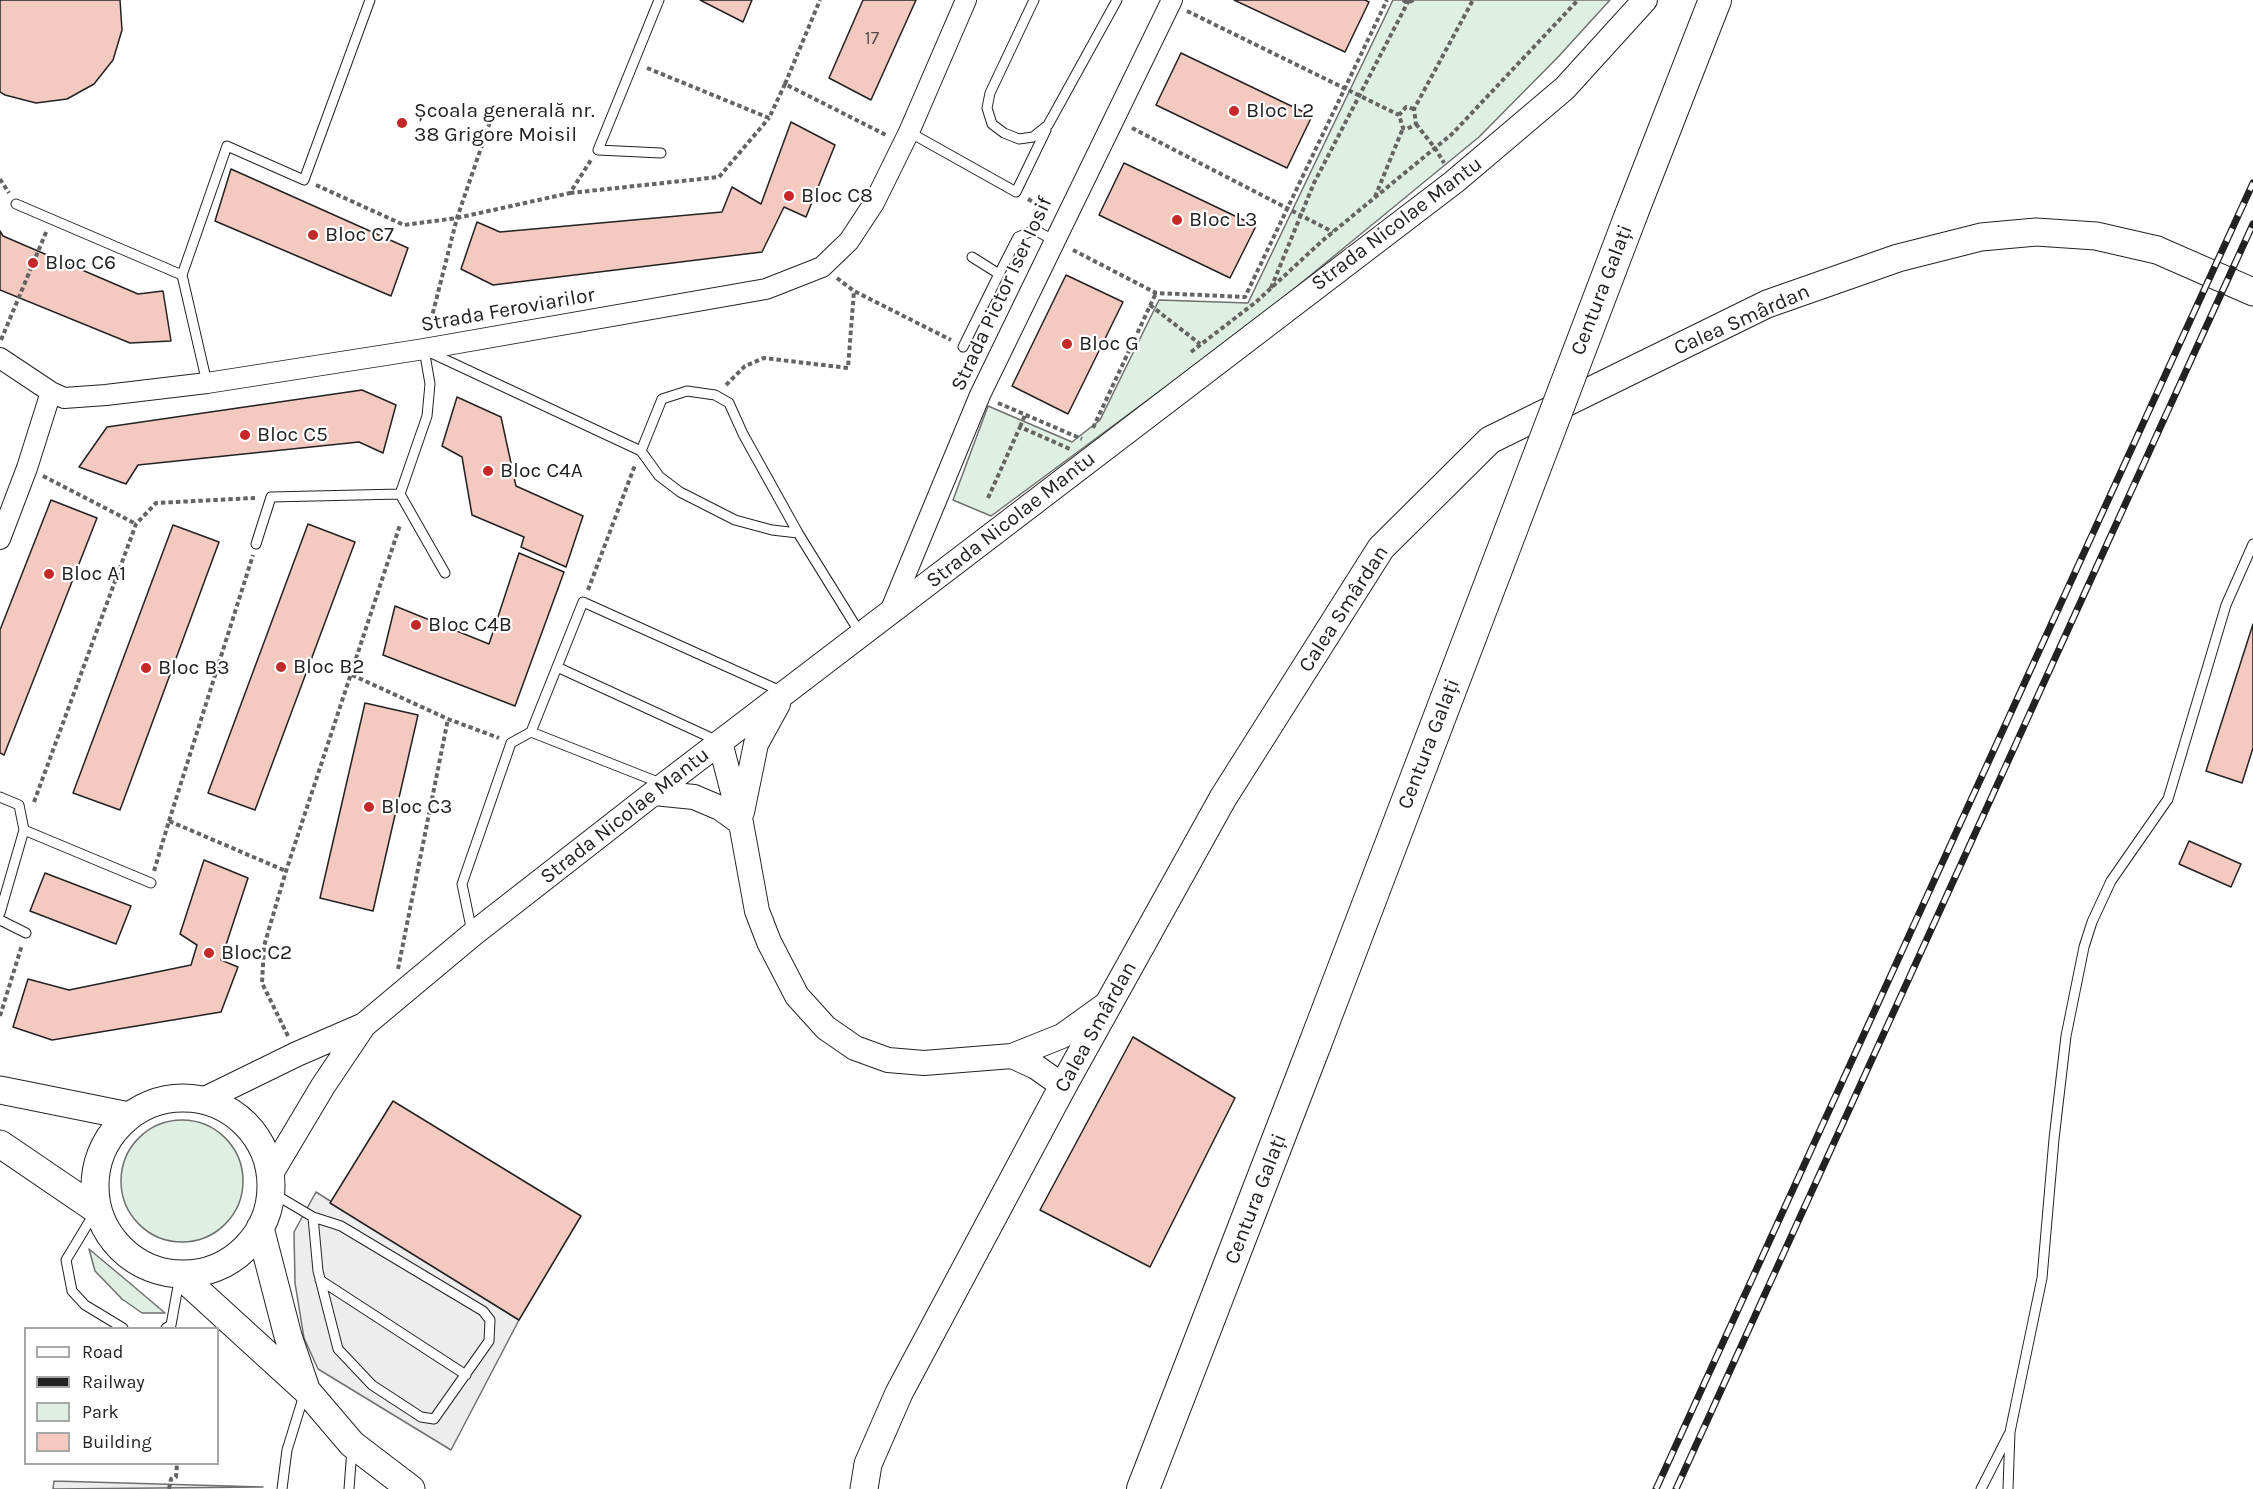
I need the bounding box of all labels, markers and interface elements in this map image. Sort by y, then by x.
house number: 17 [865,28,879,50]
place label: Școala generală nr. 38 Grigore Moisil [414,98,595,148]
place label: Bloc L2 [1246,98,1314,124]
marker: Bloc L2 [1227,104,1241,118]
marker: Școala generală nr. 38 Grigore Moisil [395,116,409,130]
street label: Strada Nicolae Mantu [1307,151,1487,297]
place label: Bloc C8 [801,183,873,209]
marker: Bloc C8 [782,189,796,203]
street label: Strada Pictor Iser Iosif [946,193,1058,395]
place label: Bloc L3 [1189,207,1257,233]
marker: Bloc L3 [1170,213,1184,227]
street label: Centura Galați [1566,221,1638,359]
place label: Bloc C7 [325,222,394,248]
marker: Bloc C7 [306,228,320,242]
place label: Bloc C6 [45,250,116,276]
marker: Bloc C6 [26,256,40,270]
street label: Calea Smârdan [1670,279,1814,361]
street label: Strada Feroviarilor [419,282,597,338]
place label: Bloc G [1079,331,1139,357]
marker: Bloc G [1060,337,1074,351]
place label: Bloc C5 [257,422,328,448]
marker: Bloc C5 [238,428,252,442]
street label: Strada Nicolae Mantu [921,446,1101,594]
place label: Bloc C4A [500,458,583,484]
marker: Bloc C4A [481,464,495,478]
street label: Calea Smârdan [1294,541,1394,677]
place label: Bloc A1 [61,561,126,587]
marker: Bloc A1 [42,567,56,581]
place label: Bloc C4B [428,612,512,638]
marker: Bloc C4B [409,618,423,632]
place label: Bloc B2 [293,654,364,680]
place label: Bloc B3 [158,655,230,681]
marker: Bloc B2 [274,660,288,674]
marker: Bloc B3 [139,661,153,675]
street label: Centura Galați [1393,675,1465,813]
street label: Strada Nicolae Mantu [535,742,715,890]
place label: Bloc C3 [381,794,453,820]
marker: Bloc C3 [362,800,376,814]
place label: Bloc C2 [221,940,292,966]
marker: Bloc C2 [202,946,216,960]
street label: Calea Smârdan [1050,957,1142,1097]
street label: Centura Galați [1220,1130,1292,1268]
legend [24,1327,219,1465]
text: Road [82,1341,123,1363]
text: Railway [82,1371,145,1393]
text: Park [82,1401,119,1423]
text: Building [82,1431,152,1453]

